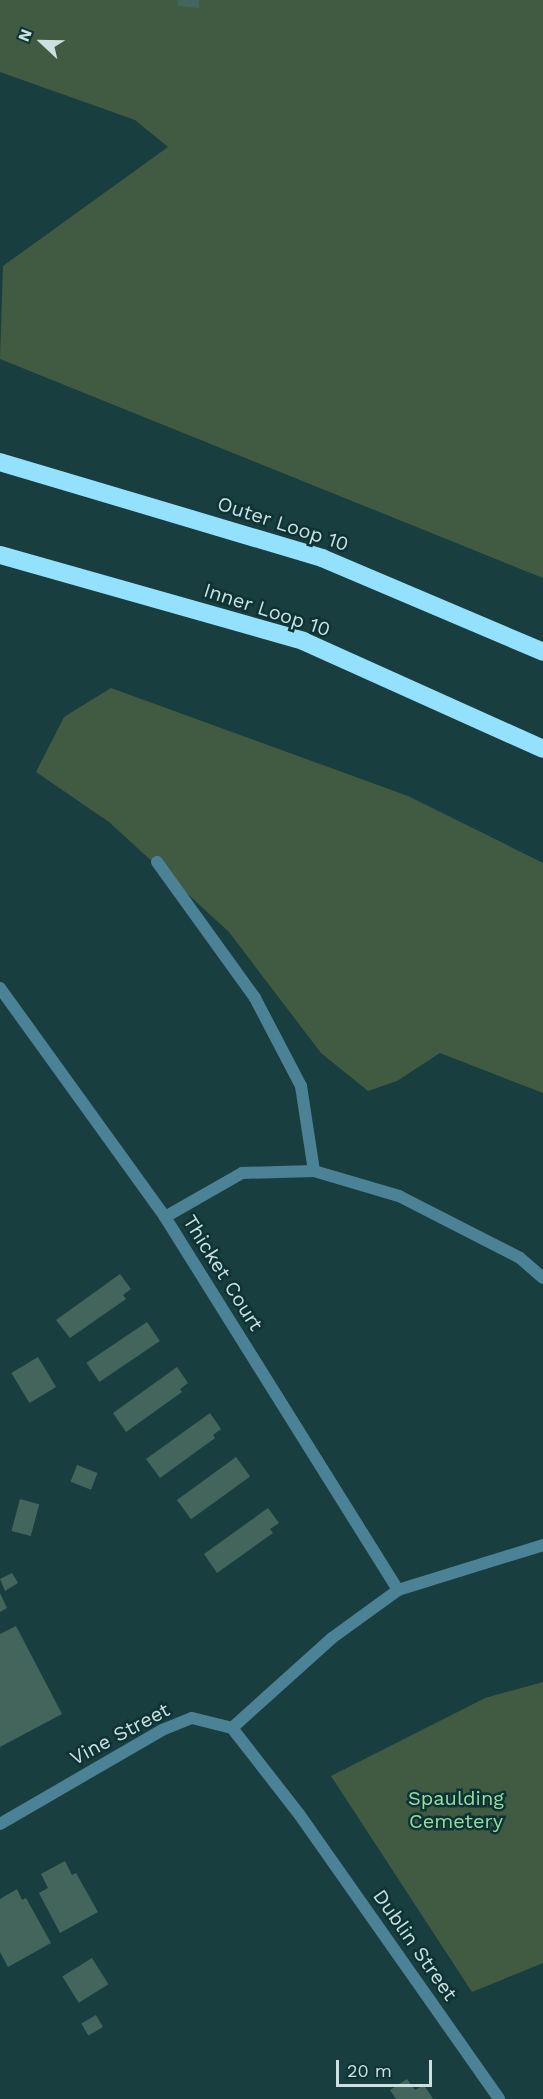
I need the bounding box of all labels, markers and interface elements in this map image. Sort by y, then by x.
north arrow [12,12,72,72]
text: N [14,26,36,44]
street label: Outer Loop 10 [214,491,352,557]
street label: Inner Loop 10 [200,578,334,642]
street label: Thicket Court [178,1211,268,1335]
street label: Vine Street [66,1698,174,1770]
park label: Spaulding Cemetery [408,1786,504,1833]
street label: Dublin Street [368,1885,462,2005]
scale bar [339,2048,435,2086]
text: 20 m [347,2060,392,2081]

